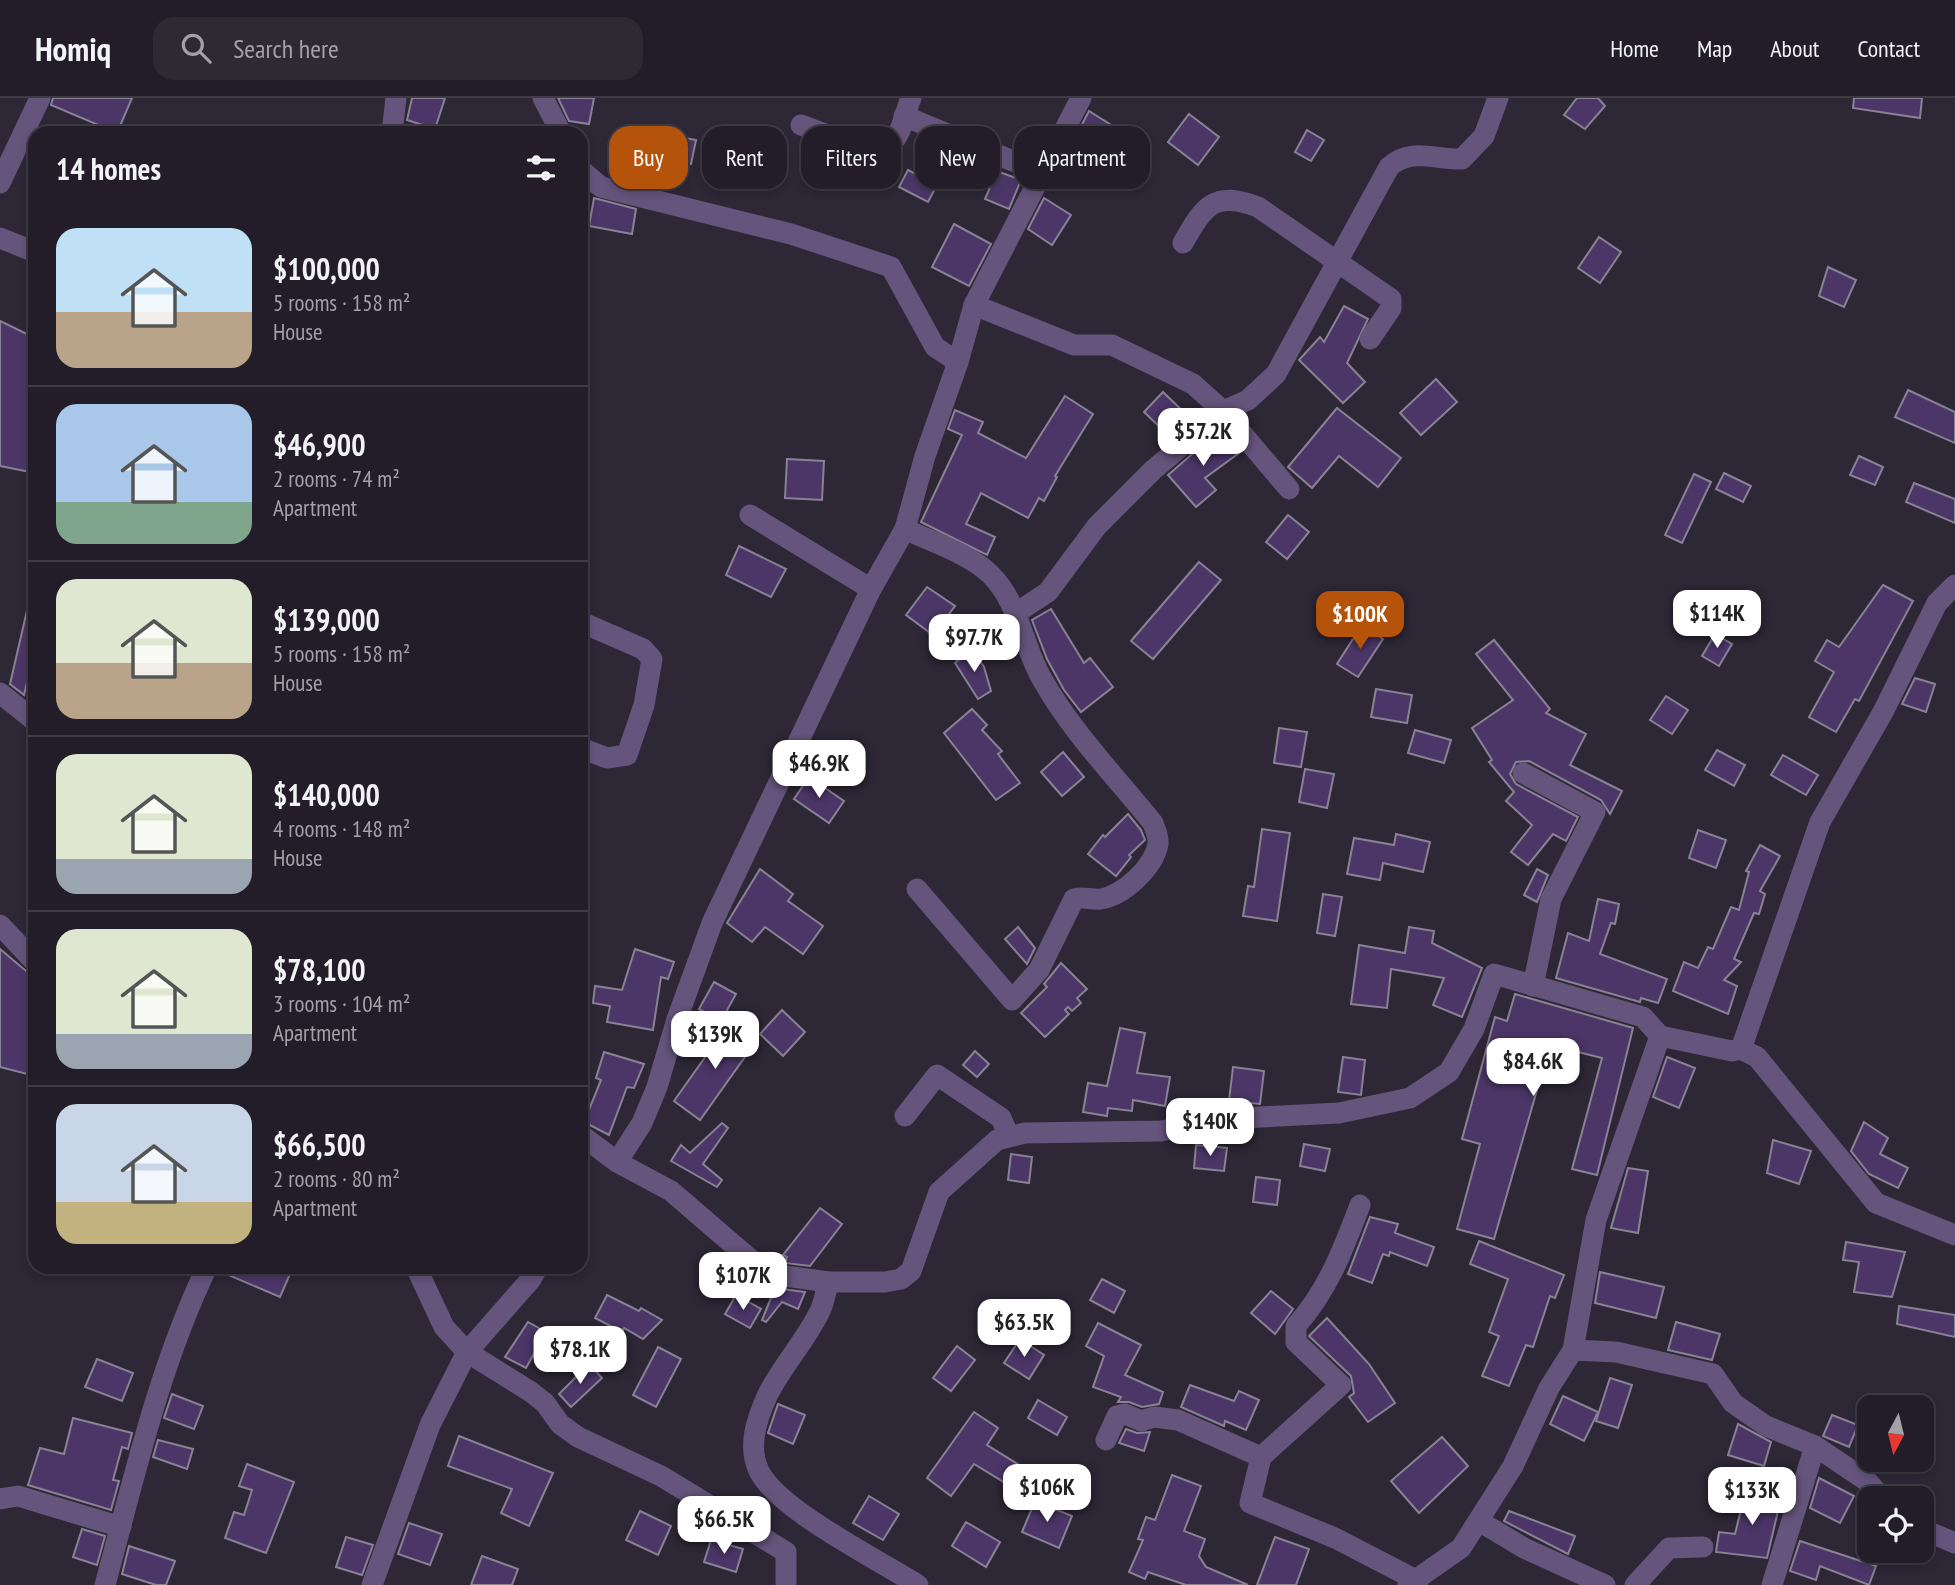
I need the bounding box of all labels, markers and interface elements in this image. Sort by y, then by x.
search box [153,17,643,80]
text: Homiq [35,27,111,70]
icon: search [177,29,215,67]
text: Search here [233,32,339,65]
text: Home [1610,33,1659,64]
text: Map [1697,33,1732,64]
text: About [1770,33,1819,64]
text: Contact [1857,33,1920,64]
chip: Buy [609,126,688,189]
chip: Rent [702,126,787,189]
chip: Filters [801,126,901,189]
chip: New [915,126,1000,189]
chip: Apartment [1014,126,1150,189]
text: 14 homes [56,149,161,188]
icon: filters [522,149,560,187]
text: $100,000 [273,249,380,288]
icon: home [112,256,196,340]
text: 5 rooms · 158 m² [273,288,410,317]
text: House [273,317,323,346]
pin: $57.2K [1146,408,1260,468]
text: $57.2K [1174,416,1232,445]
text: $46,900 [273,425,366,464]
icon: home [112,432,196,516]
text: 2 rooms · 74 m² [273,464,400,493]
text: Apartment [273,493,357,522]
pin: $114K [1668,590,1766,650]
pin: $100K [1311,592,1409,651]
text: $114K [1689,598,1745,627]
text: $100K [1332,599,1388,628]
text: $139,000 [273,600,380,639]
icon: home [112,607,196,691]
pin: $97.7K [917,614,1031,674]
text: $97.7K [945,622,1003,651]
text: 5 rooms · 158 m² [273,639,410,668]
text: House [273,668,323,697]
pin: $46.9K [762,740,876,800]
text: $46.9K [789,748,849,777]
text: $140,000 [273,775,380,814]
icon: home [112,782,196,866]
text: 4 rooms · 148 m² [273,814,410,843]
text: House [273,843,323,872]
text: $78,100 [273,950,366,989]
icon: home [112,957,196,1041]
text: 3 rooms · 104 m² [273,989,410,1018]
pin: $139K [666,1012,764,1071]
text: Apartment [273,1018,357,1047]
text: $139K [687,1019,743,1048]
pin: $84.6K [1476,1038,1590,1098]
text: $84.6K [1503,1046,1563,1075]
pin: $140K [1161,1098,1259,1158]
text: $140K [1182,1106,1238,1135]
text: $66,500 [273,1125,366,1164]
icon: home [112,1132,196,1216]
text: 2 rooms · 80 m² [273,1164,400,1193]
text: Apartment [273,1193,357,1222]
pin: $107K [694,1252,792,1312]
text: $107K [715,1260,771,1289]
pin: $63.5K [967,1300,1081,1359]
text: $63.5K [994,1307,1054,1336]
pin: $78.1K [523,1326,637,1386]
text: $78.1K [550,1334,610,1363]
north arrow [1857,1395,1934,1472]
map controls [1857,1395,1934,1563]
pin: $106K [998,1464,1096,1524]
pin: $133K [1703,1468,1801,1527]
text: $106K [1019,1472,1075,1501]
text: $133K [1724,1475,1780,1504]
button: locate [1857,1486,1934,1563]
pin: $66.5K [667,1496,781,1556]
text: $66.5K [694,1504,754,1533]

